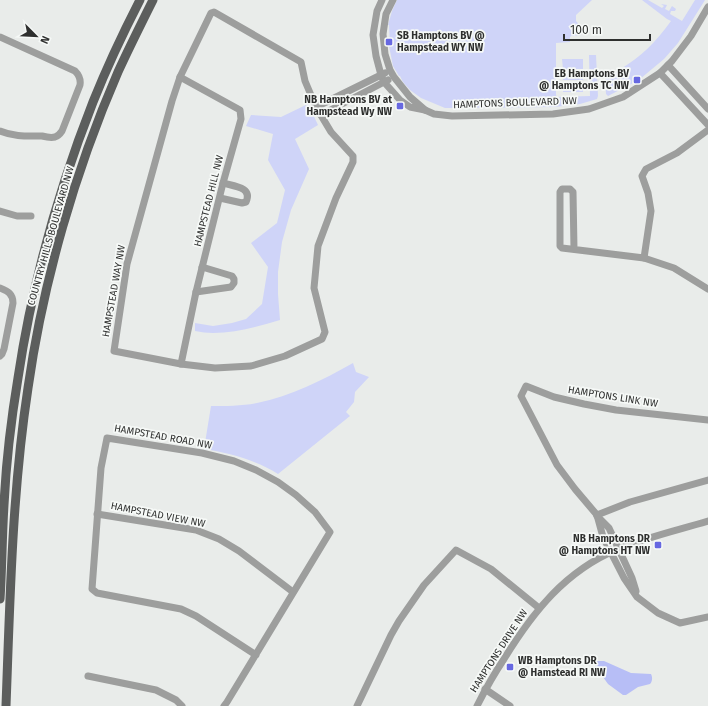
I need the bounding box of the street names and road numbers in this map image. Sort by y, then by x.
street label: HAMPTONS BOULEVARD NW [453,95,578,111]
street label: HAMPSTEAD HILL NW [192,153,226,248]
street label: COUNTRY HILLS BOULEVARD NW [25,164,77,307]
street label: HAMPSTEAD WAY NW [100,243,128,338]
street label: HAMPTONS LINK NW [567,384,660,410]
street label: HAMPSTEAD ROAD NW [113,422,214,452]
street label: HAMPSTEAD VIEW NW [110,500,207,530]
street label: HAMPTONS DRIVE NW [468,607,531,695]

